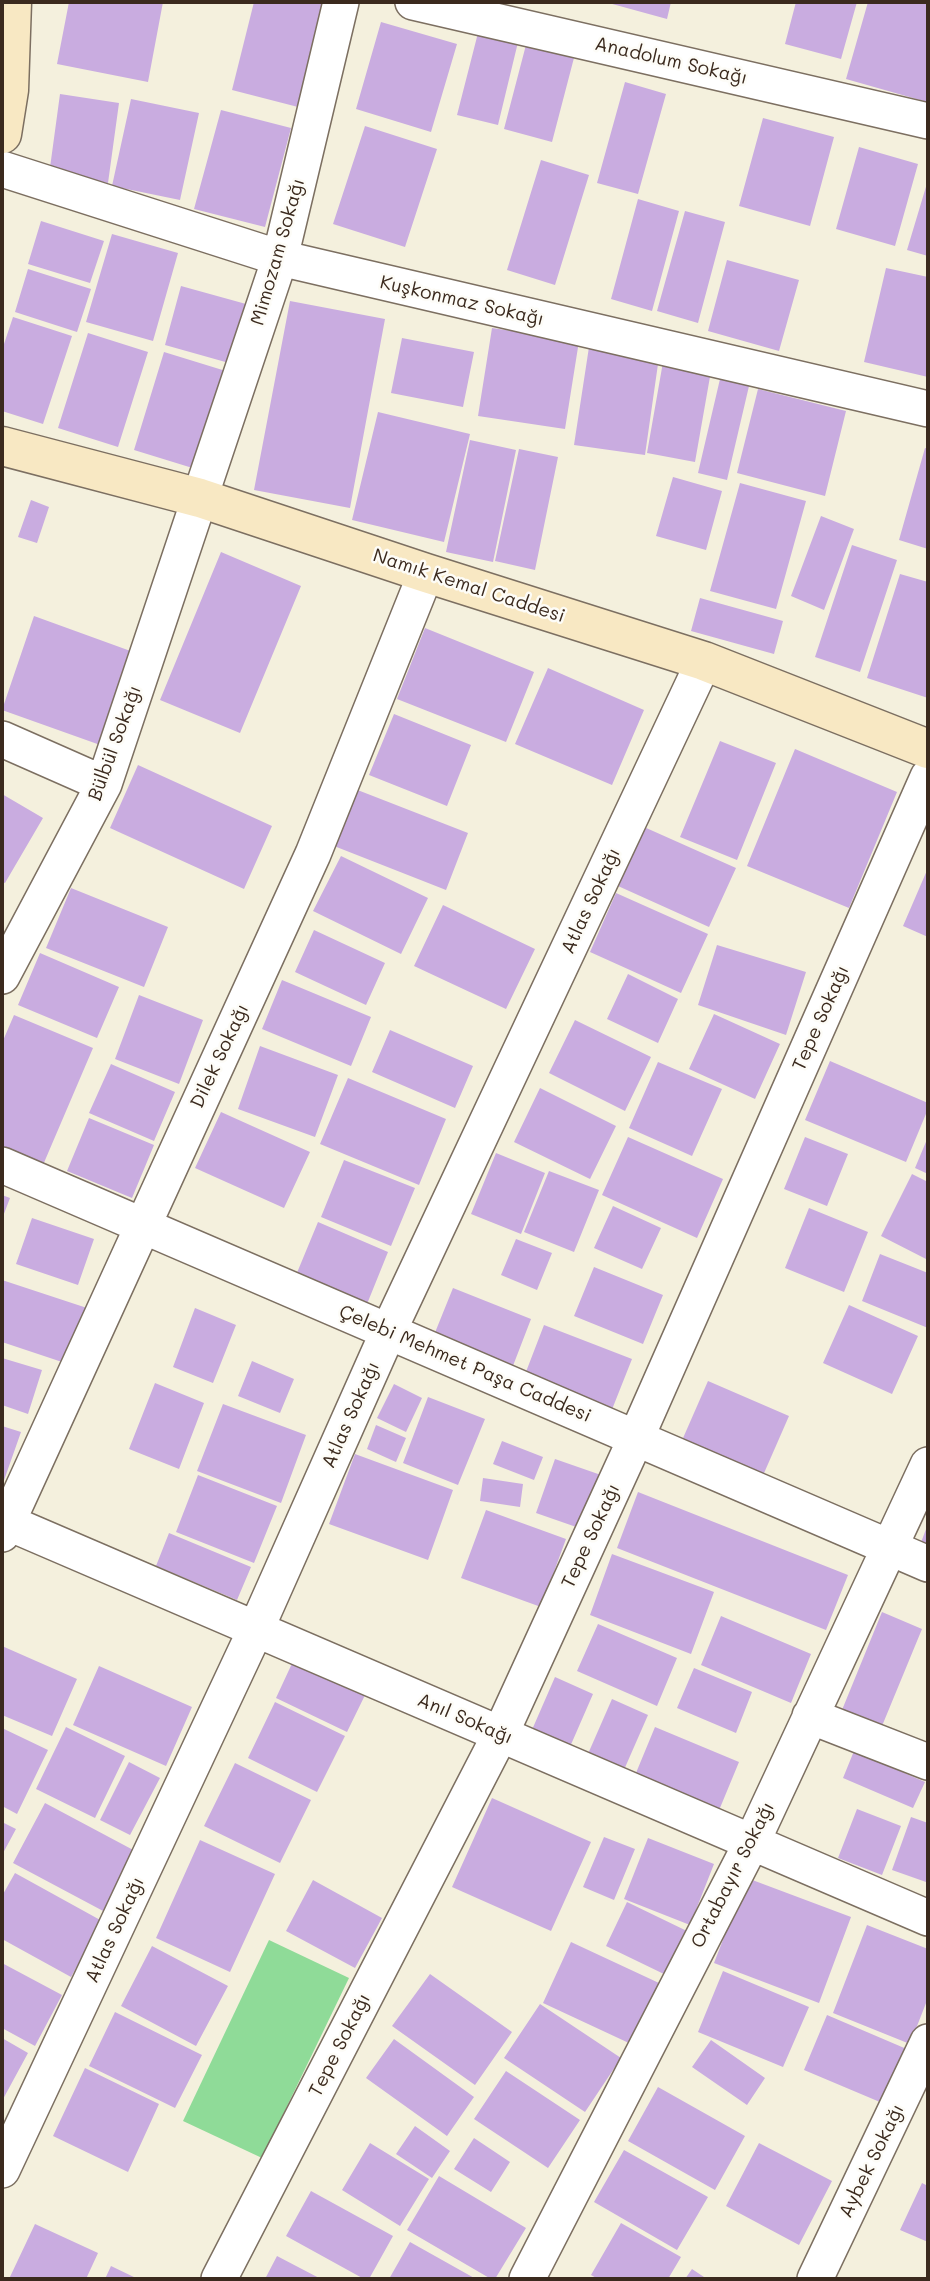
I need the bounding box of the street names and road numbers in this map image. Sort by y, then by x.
street label: Anadolum Sokağı [592,32,750,90]
street label: Mimozam Sokağı [246,176,310,328]
street label: Kuşkonmaz Sokağı [378,271,546,331]
street label: Namık Kemal Caddesi [370,544,568,628]
street label: Bülbül Sokağı [84,682,146,804]
street label: Atlas Sokağı [557,844,625,958]
street label: Tepe Sokağı [788,962,854,1074]
street label: Dilek Sokağı [186,1000,254,1112]
street label: Çelebi Mehmet Paşa Caddesi [335,1300,595,1428]
street label: Atlas Sokağı [317,1358,385,1472]
street label: Tepe Sokağı [557,1480,625,1592]
street label: Anıl Sokağı [414,1689,516,1749]
street label: Ortabayır Sokağı [686,1798,780,1952]
street label: Atlas Sokağı [81,1873,149,1987]
street label: Tepe Sokağı [304,1990,376,2100]
street label: Aybek Sokağı [835,2100,909,2222]

